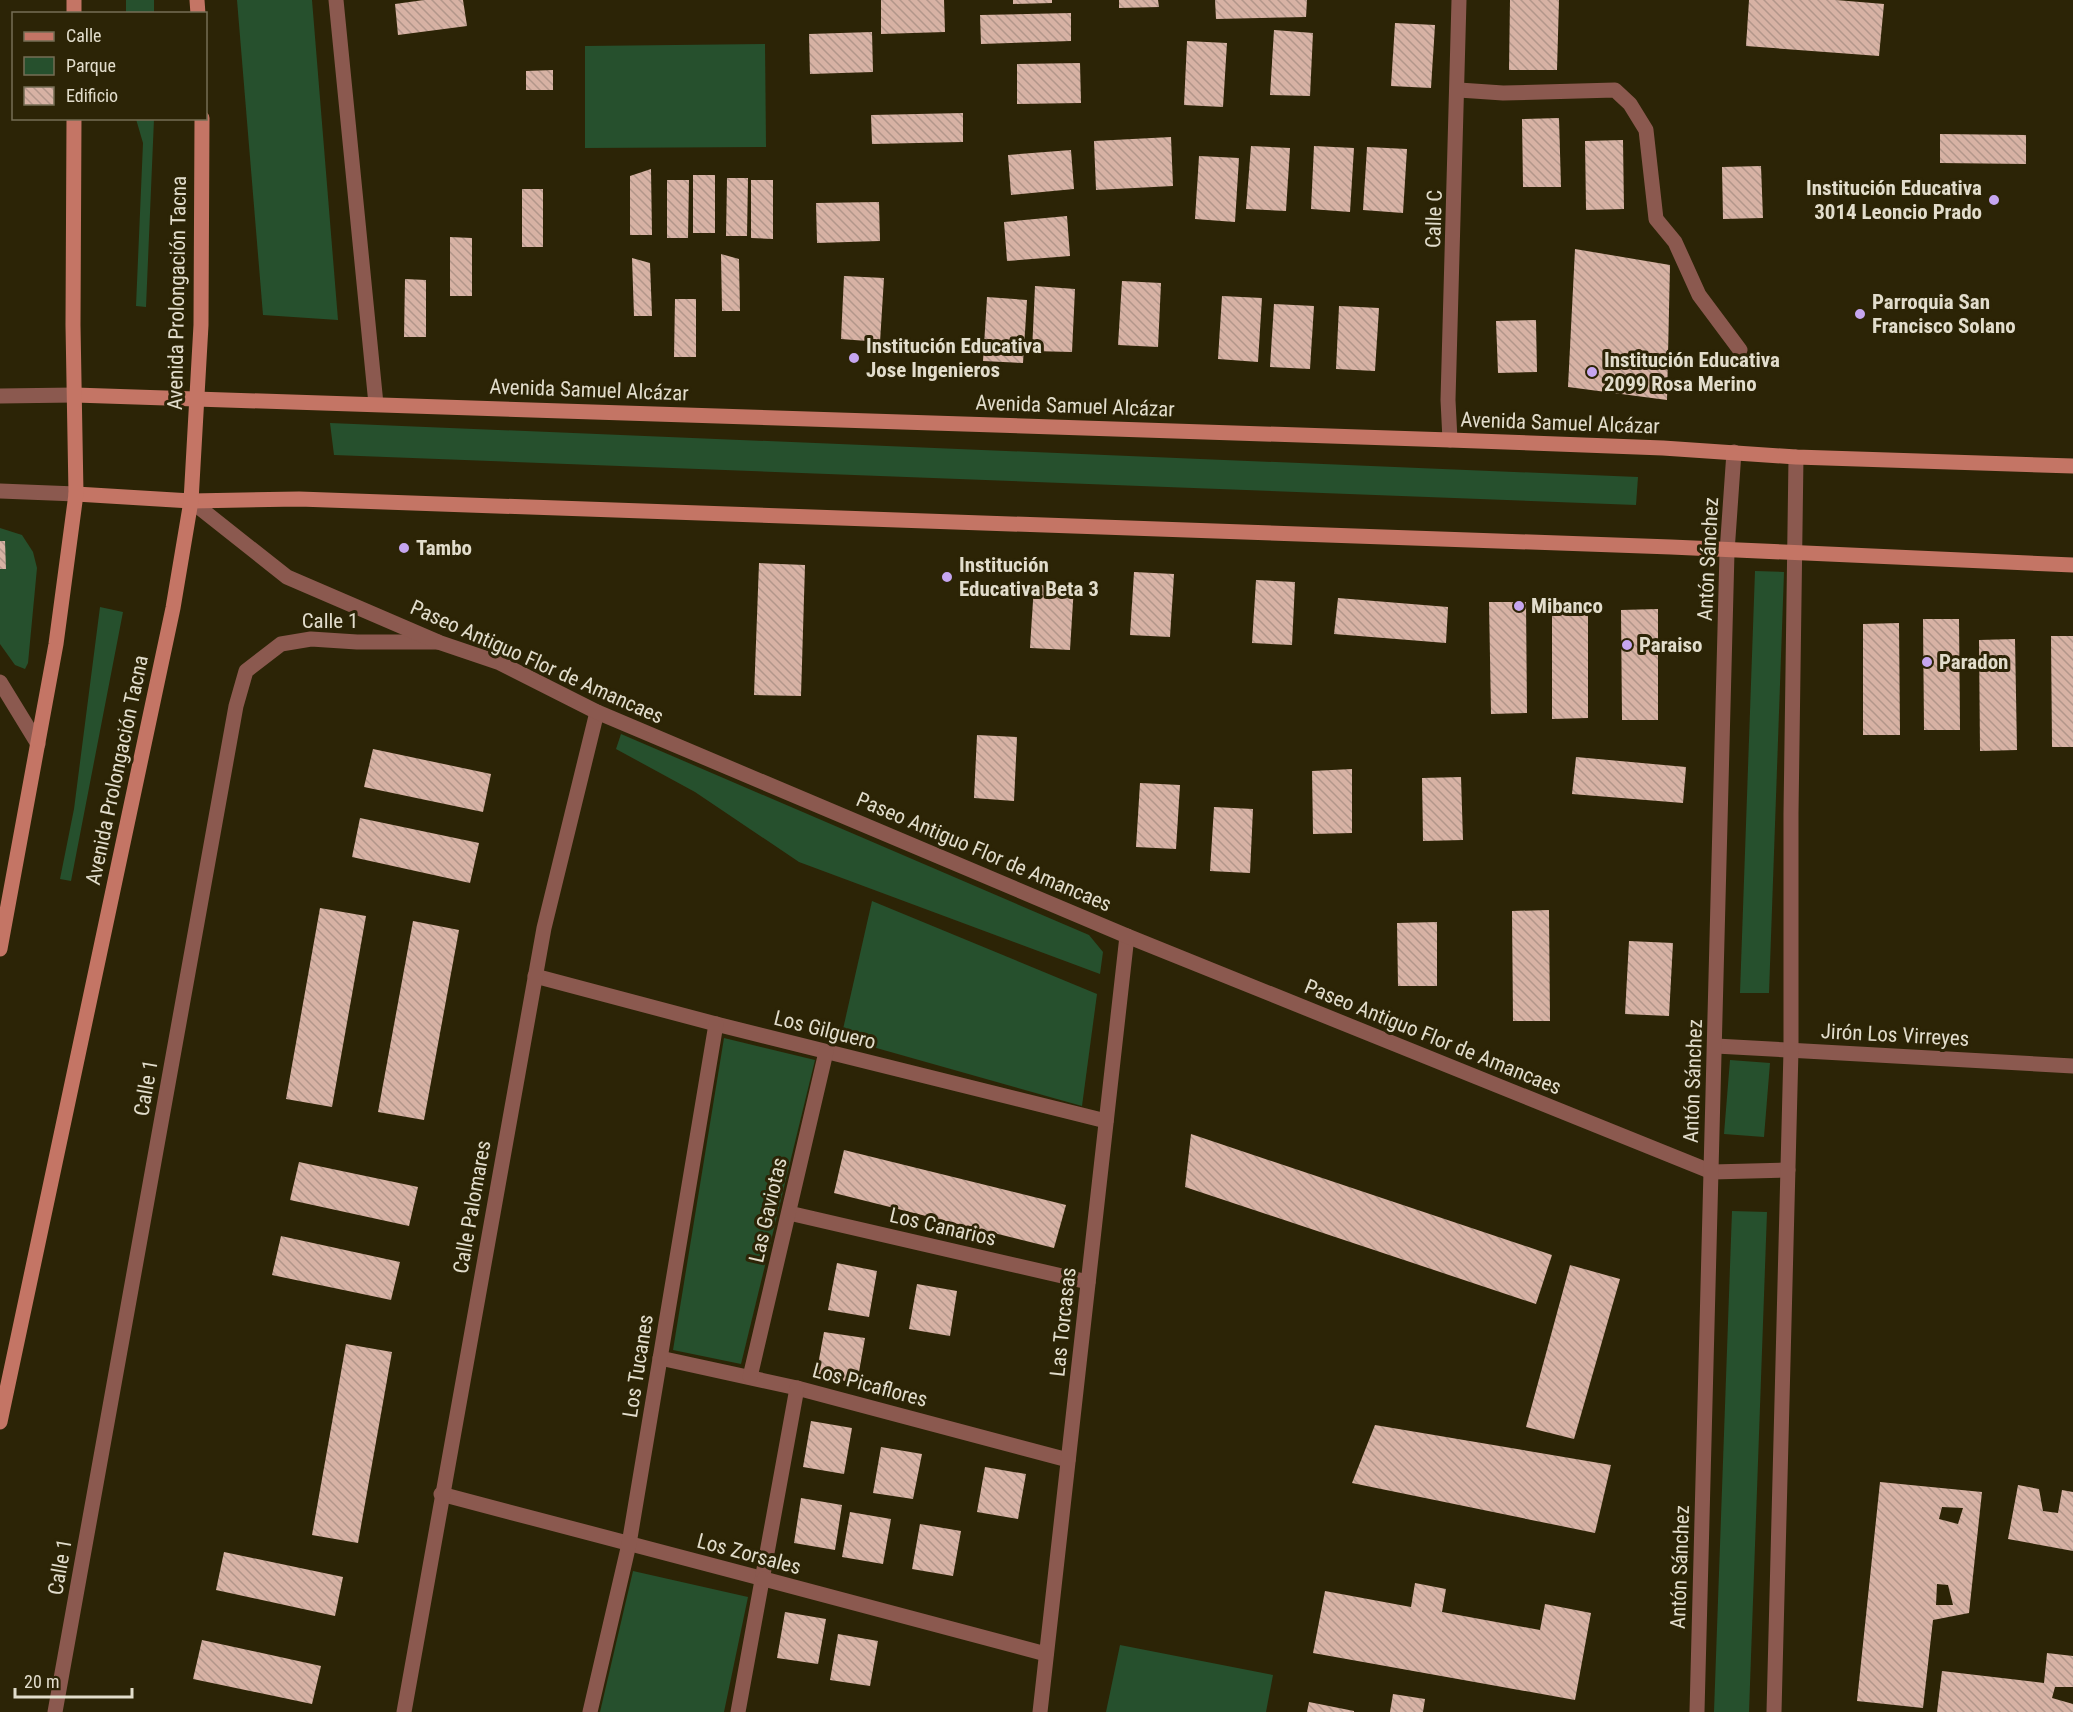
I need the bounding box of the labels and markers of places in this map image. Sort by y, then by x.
place label: Institución Educativa 3014 Leoncio Prado [1806,176,1982,224]
marker: Institución Educativa 3014 Leoncio Prado [1987,193,2001,207]
place label: Parroquia San Francisco Solano [1872,290,2016,338]
marker: Parroquia San Francisco Solano [1853,307,1867,321]
place label: Institución Educativa Jose Ingenieros [866,334,1042,382]
place label: Institución Educativa 2099 Rosa Merino [1604,348,1780,396]
marker: Institución Educativa Jose Ingenieros [847,351,861,365]
marker: Institución Educativa 2099 Rosa Merino [1585,365,1599,379]
place label: Tambo [416,536,472,560]
marker: Tambo [397,541,411,555]
place label: Institución Educativa Beta 3 [959,553,1099,601]
marker: Institución Educativa Beta 3 [940,570,954,584]
place label: Mibanco [1531,594,1603,618]
marker: Mibanco [1512,599,1526,613]
place label: Paraiso [1639,633,1703,657]
marker: Paraiso [1620,638,1634,652]
place label: Paradon [1939,650,2008,674]
marker: Paradon [1920,655,1934,669]

